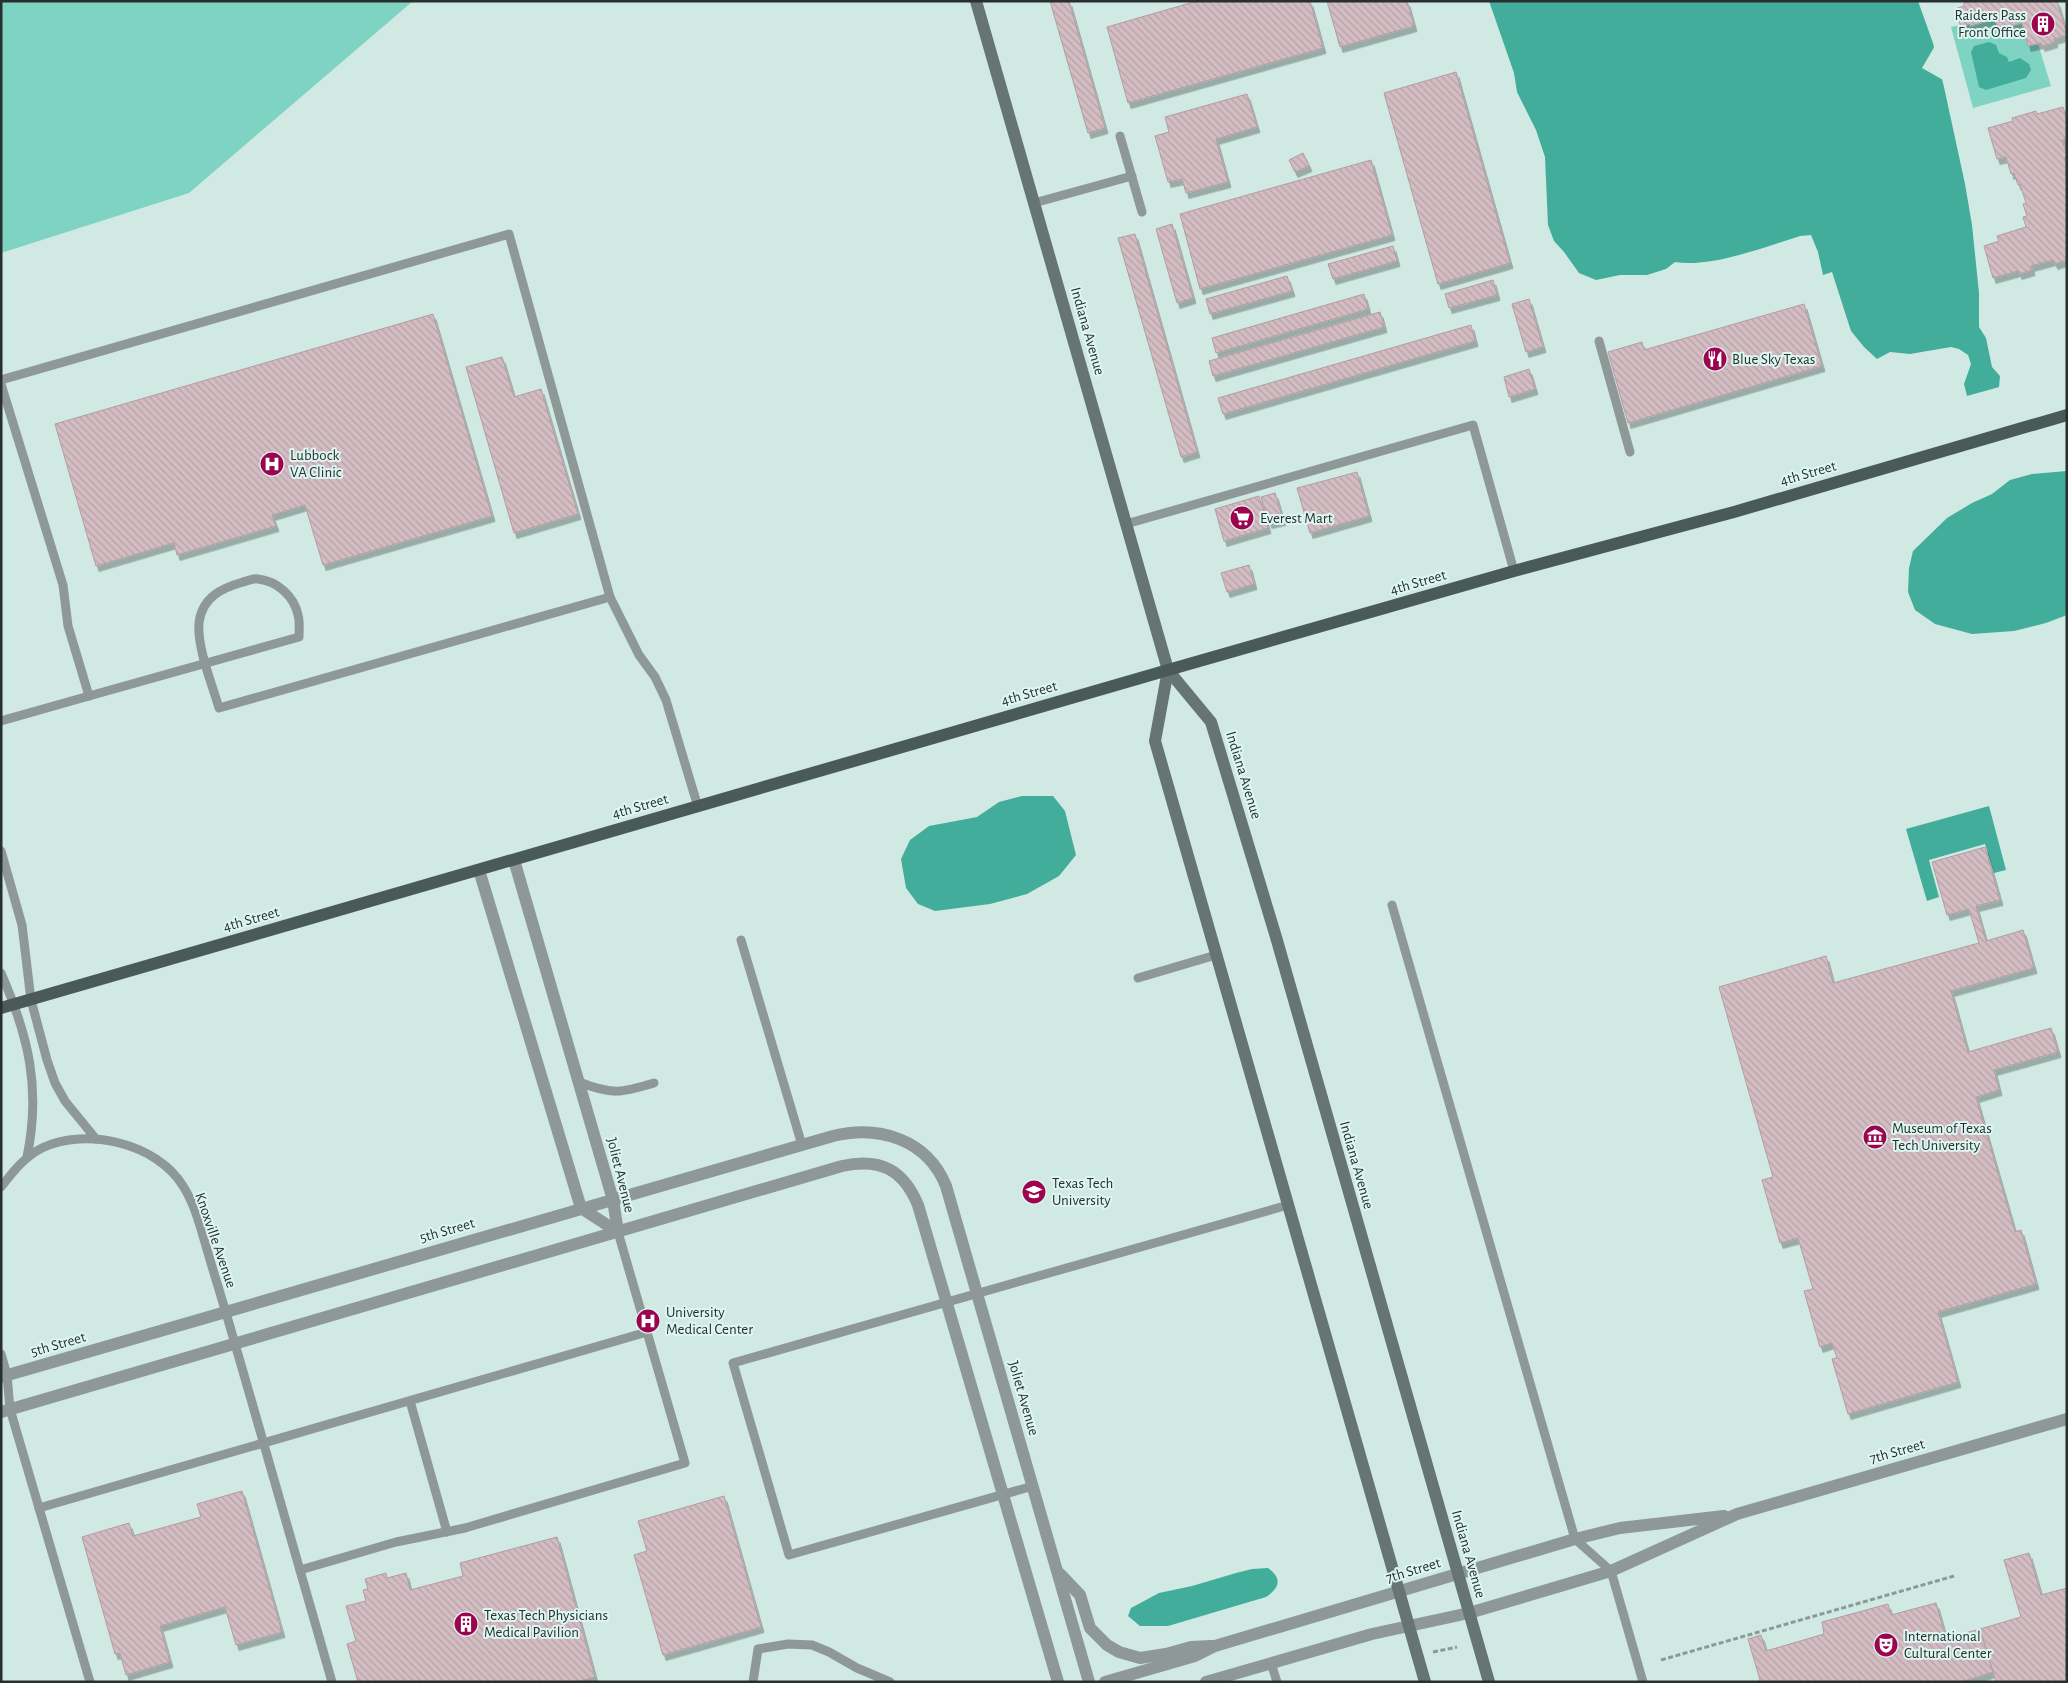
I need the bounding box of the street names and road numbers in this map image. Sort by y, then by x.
street label: Indiana Avenue [1068,285,1107,377]
street label: 4th Street [1778,458,1838,489]
street label: 4th Street [1388,567,1448,598]
street label: 4th Street [999,678,1059,709]
street label: Indiana Avenue [1223,730,1264,821]
street label: 4th Street [610,791,670,822]
street label: 4th Street [221,904,281,935]
street label: Indiana Avenue [1337,1119,1376,1211]
street label: Joliet Avenue [604,1136,637,1214]
street label: Knoxville Avenue [192,1190,239,1290]
street label: 5th Street [418,1215,477,1245]
street label: 5th Street [29,1329,88,1359]
street label: Joliet Avenue [1006,1359,1041,1437]
street label: 7th Street [1868,1436,1927,1466]
street label: Indiana Avenue [1449,1508,1488,1600]
street label: 7th Street [1384,1555,1443,1586]

